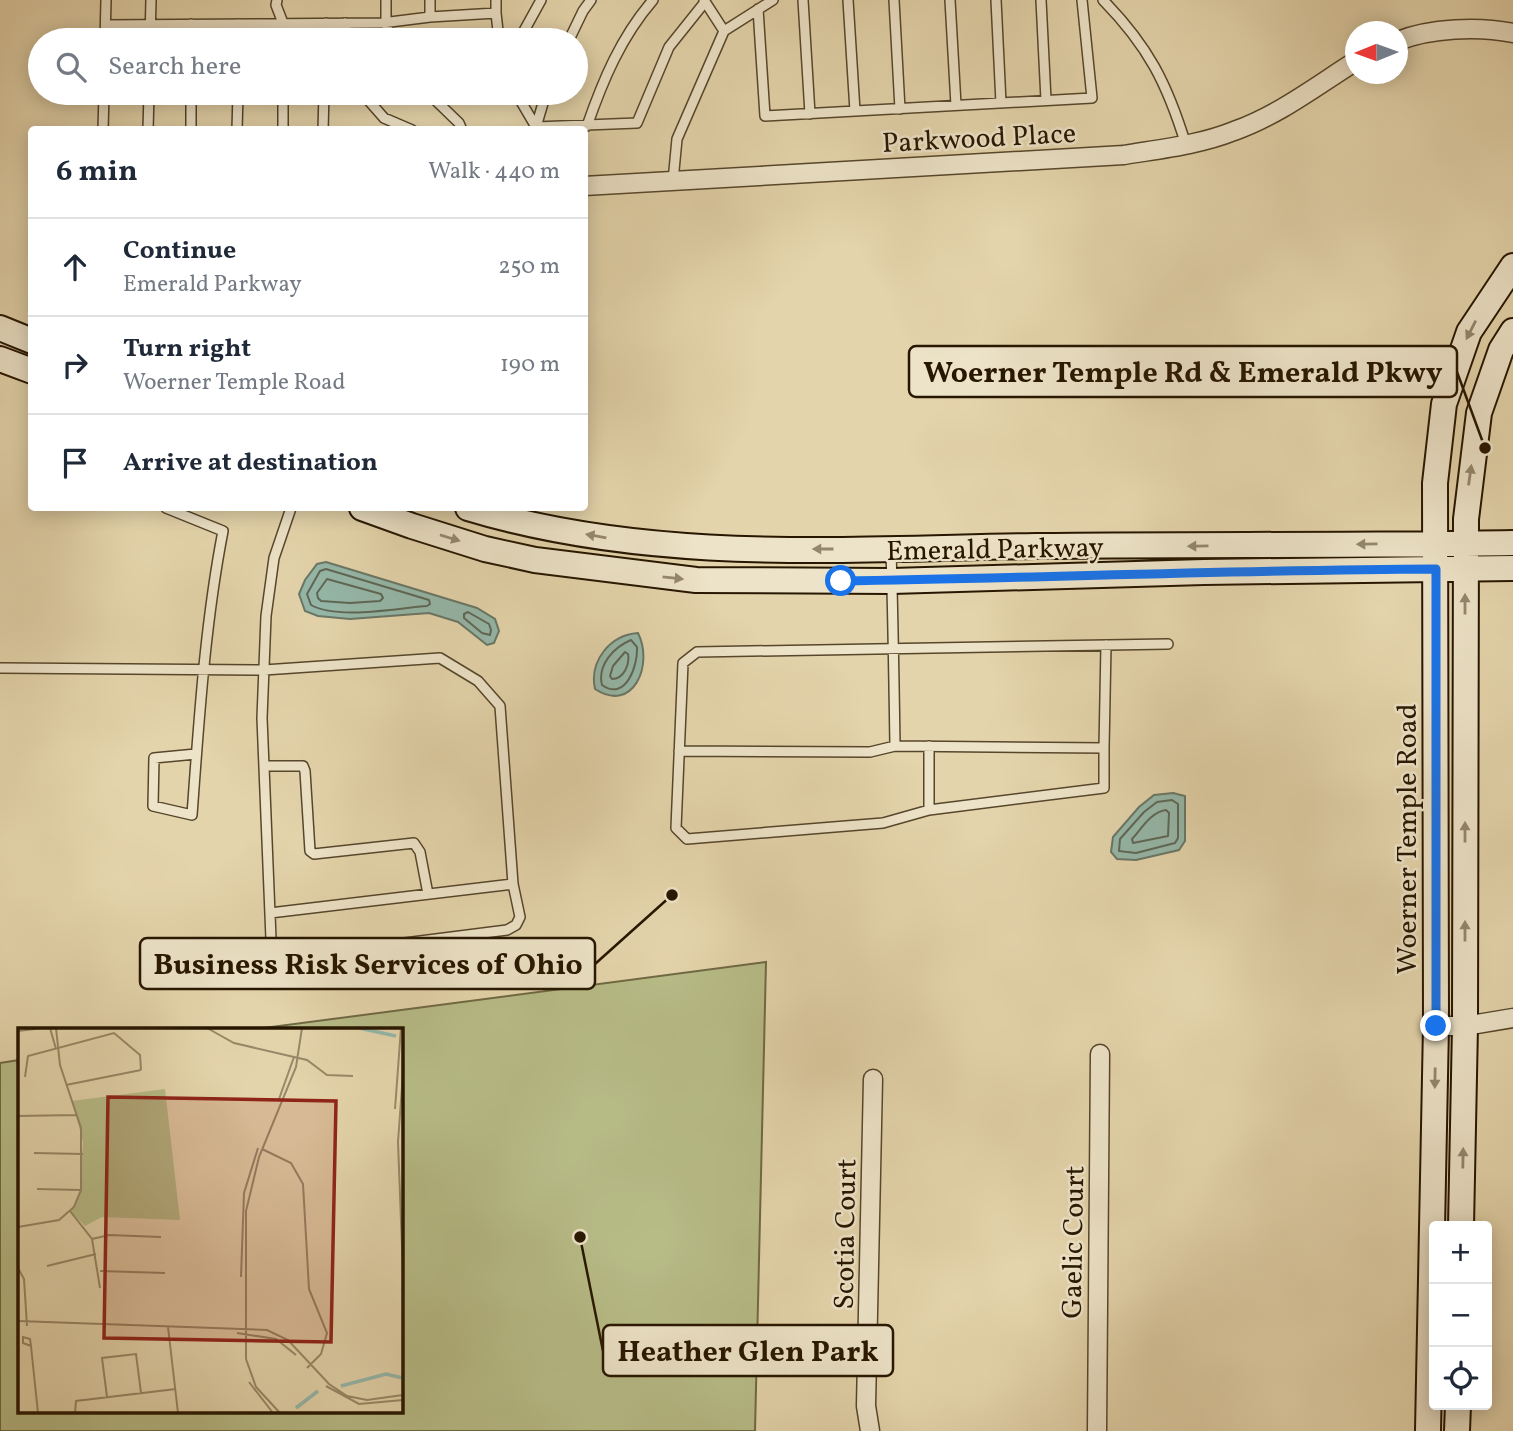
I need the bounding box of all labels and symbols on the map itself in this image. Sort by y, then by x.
north arrow [1345,21,1408,84]
street label: Parkwood Place [881,115,1077,164]
one-way arrow [1466,320,1477,340]
callout: Woerner Temple Rd & Emerald Pkwy [909,346,1457,397]
text: Woerner Temple Rd & Emerald Pkwy [923,353,1443,395]
one-way arrow [1465,464,1476,486]
street label: Emerald Parkway [886,529,1104,572]
one-way arrow [585,530,607,541]
one-way arrow [439,533,460,543]
one-way arrow [1356,538,1378,550]
one-way arrow [1187,540,1209,551]
one-way arrow [811,543,833,555]
route start [825,565,856,596]
one-way arrow [662,573,684,584]
one-way arrow [1459,593,1471,615]
street label: Woerner Temple Road [1389,704,1428,974]
one-way arrow [1459,820,1471,842]
one-way arrow [1459,919,1471,941]
callout: Business Risk Services of Ohio [140,938,595,989]
text: Business Risk Services of Ohio [153,945,583,987]
route end [1420,1010,1451,1041]
inset map [18,1028,402,1414]
one-way arrow [1430,1067,1441,1089]
one-way arrow [1457,1147,1469,1169]
street label: Scotia Court [826,1158,867,1310]
street label: Gaelic Court [1054,1165,1095,1319]
callout: Heather Glen Park [603,1325,893,1376]
text: Heather Glen Park [617,1332,879,1374]

